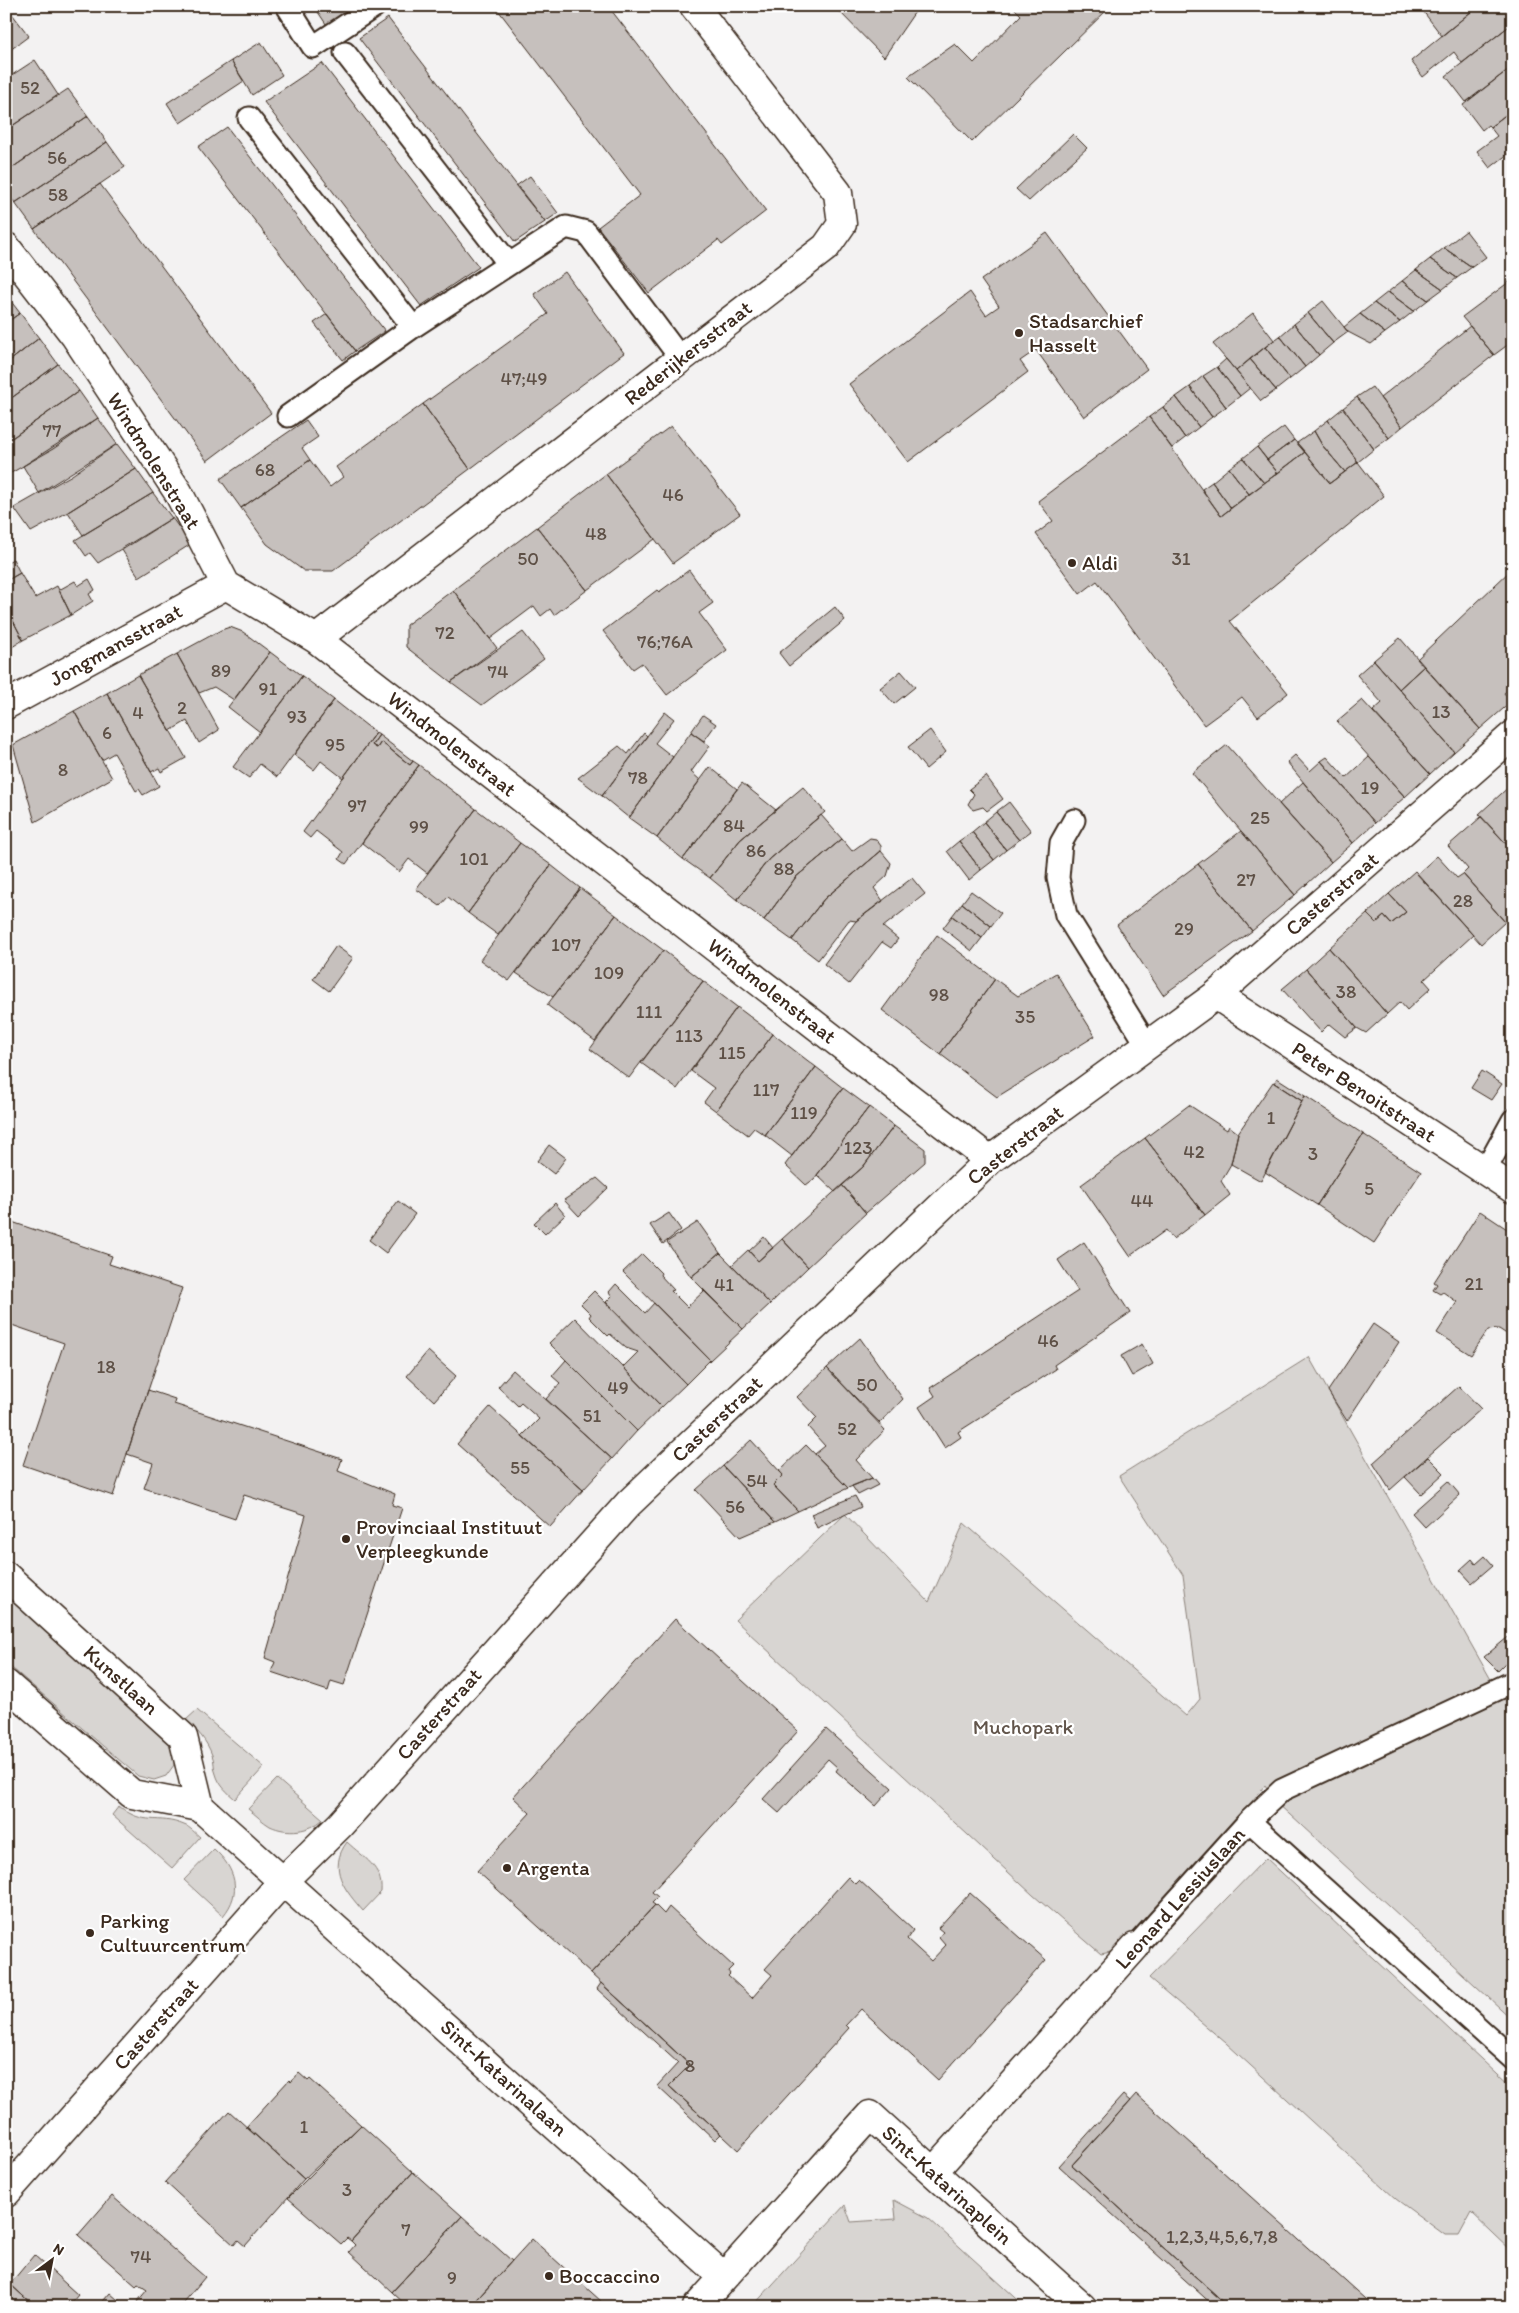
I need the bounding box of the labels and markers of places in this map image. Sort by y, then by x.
place label: Stadsarchief Hasselt [1029,308,1143,357]
marker: Stadsarchief Hasselt [1013,327,1025,339]
place label: Aldi [1082,550,1118,575]
marker: Aldi [1066,557,1078,569]
place label: Provinciaal Instituut Verpleegkunde [356,1514,543,1563]
marker: Provinciaal Instituut Verpleegkunde [340,1533,352,1545]
place label: Argenta [517,1855,590,1880]
marker: Argenta [501,1862,513,1874]
place label: Parking Cultuurcentrum [100,1908,246,1957]
marker: Parking Cultuurcentrum [84,1927,96,1939]
place label: Boccaccino [559,2263,660,2288]
marker: Boccaccino [543,2270,555,2282]

